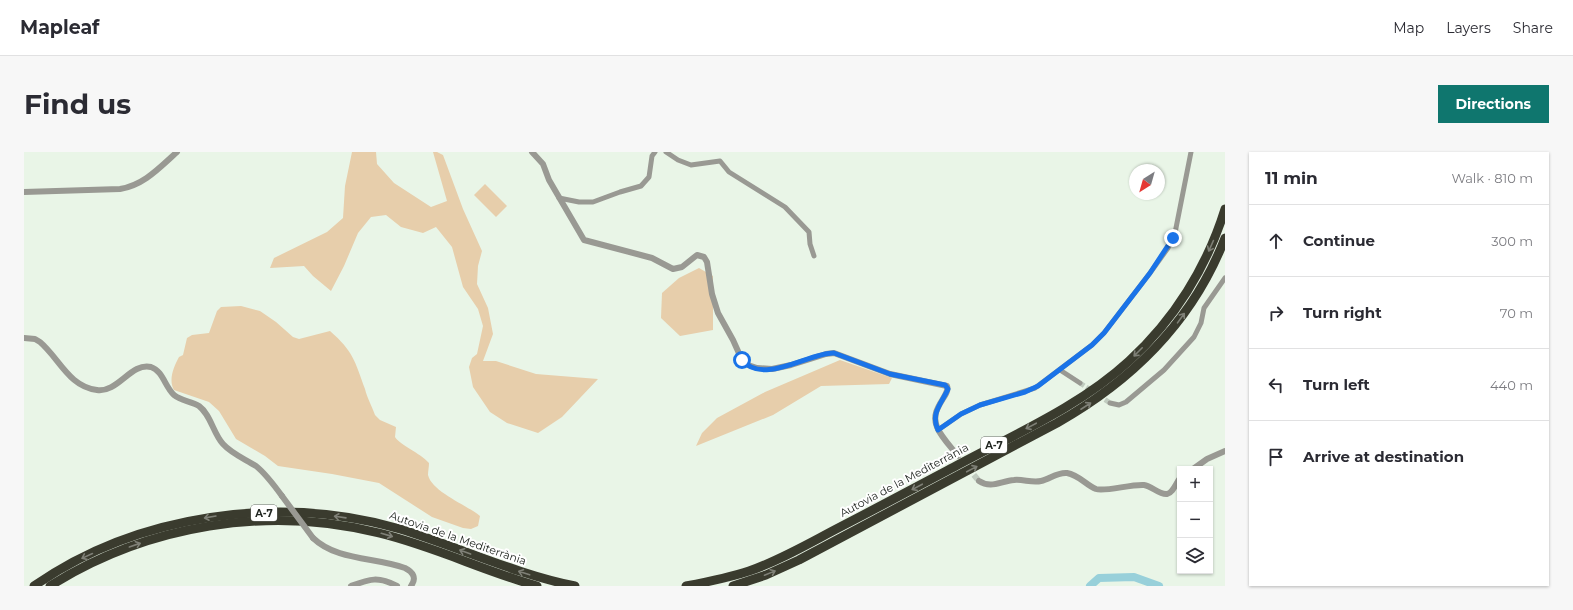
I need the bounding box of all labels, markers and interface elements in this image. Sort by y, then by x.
text: Mapleaf [20,16,99,39]
text: Map [1393,19,1424,37]
text: Layers [1446,19,1491,37]
text: Share [1513,19,1553,37]
button: Directions [1438,85,1549,123]
text: Find us [24,87,131,121]
north arrow [1129,164,1165,200]
text: 11 min [1265,168,1318,188]
text: Walk · 810 m [1451,170,1533,186]
route end [1164,229,1182,247]
icon: ahead [1265,230,1287,252]
text: Continue [1303,231,1375,250]
text: 300 m [1491,233,1533,249]
one-way arrow [1207,239,1214,251]
icon: right [1265,302,1287,324]
text: Turn right [1303,303,1382,322]
text: 70 m [1500,305,1533,321]
one-way arrow [1176,312,1185,323]
one-way arrow [1133,347,1143,357]
route start [733,351,751,369]
icon: left [1265,374,1287,396]
text: Turn left [1303,375,1370,394]
text: 440 m [1490,377,1533,393]
one-way arrow [1080,402,1091,410]
one-way arrow [1026,423,1038,430]
road number: A-7 [981,437,1007,453]
street label: Autovia de la Mediterrània [837,440,971,520]
icon: arrive [1265,446,1287,468]
text: Arrive at destination [1303,447,1464,466]
one-way arrow [966,464,978,472]
map controls [1177,466,1213,574]
button: + [1177,466,1213,502]
one-way arrow [911,483,923,491]
button: − [1177,502,1213,538]
road number: A-7 [251,505,277,521]
street label: Autovia de la Mediterrània [388,508,528,568]
one-way arrow [334,513,347,521]
one-way arrow [204,514,217,522]
one-way arrow [380,532,393,539]
button: layers [1177,538,1213,574]
one-way arrow [129,541,142,548]
one-way arrow [459,547,471,555]
one-way arrow [81,553,93,560]
one-way arrow [518,569,531,576]
one-way arrow [763,569,775,576]

